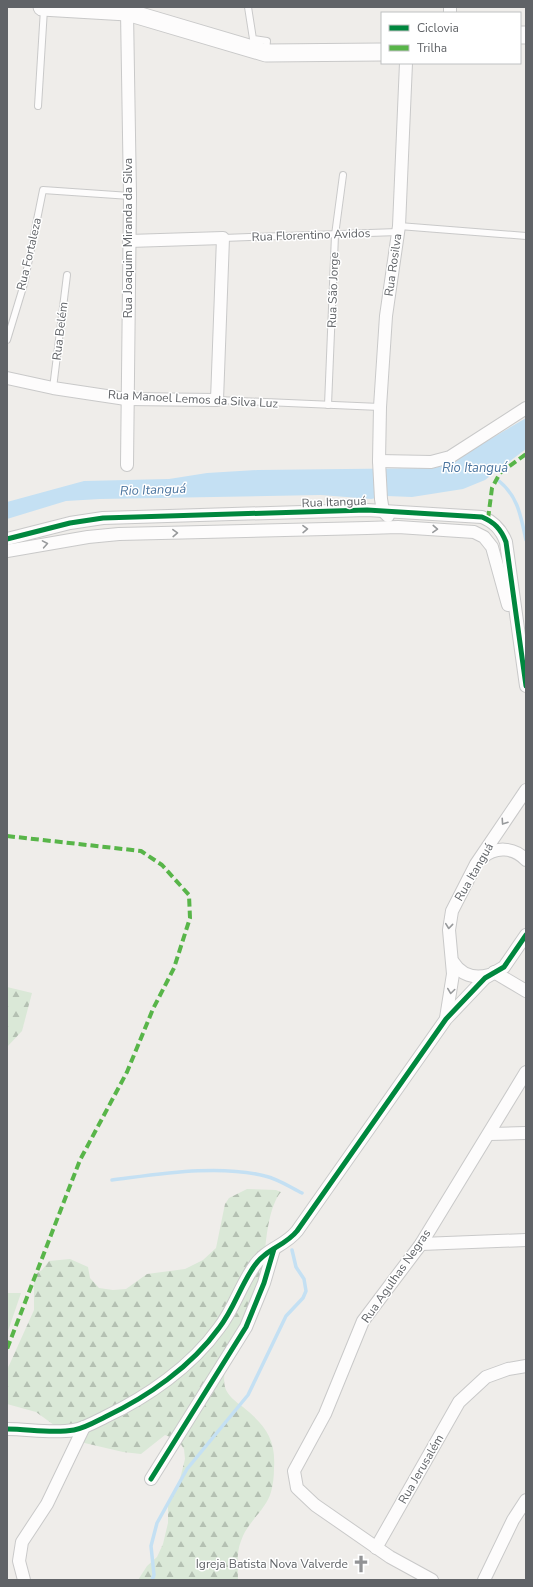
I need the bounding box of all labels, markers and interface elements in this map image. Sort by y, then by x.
legend [381,12,521,64]
text: Ciclovia [417,20,459,36]
text: Trilha [417,40,447,56]
street label: Rua Joaquim Miranda da Silva [120,158,136,318]
street label: Rua Fortaleza [13,216,45,292]
street label: Rua Florentino Avidos [251,225,371,245]
street label: Rua Rosilva [381,233,405,297]
street label: Rua São Jorge [324,252,342,328]
street label: Rua Belém [48,301,72,361]
street label: Rua Manoel Lemos da Silva Luz [108,387,279,411]
water label: Rio Itanguá [442,459,508,477]
water label: Rio Itanguá [120,480,187,500]
street label: Rua Itanguá [301,493,367,511]
one-way arrow [302,524,308,533]
one-way arrow [431,525,438,534]
one-way arrow [172,528,178,537]
one-way arrow [42,540,49,549]
one-way arrow [501,818,509,825]
street label: Rua Itanguá [451,840,497,904]
one-way arrow [445,922,454,929]
one-way arrow [447,988,456,994]
street label: Rua Agulhas Negras [358,1226,434,1326]
street label: Rua Jerusalém [395,1431,447,1507]
church icon: Igreja Batista Nova Valverde [351,1554,371,1574]
place label: Igreja Batista Nova Valverde [196,1556,348,1572]

